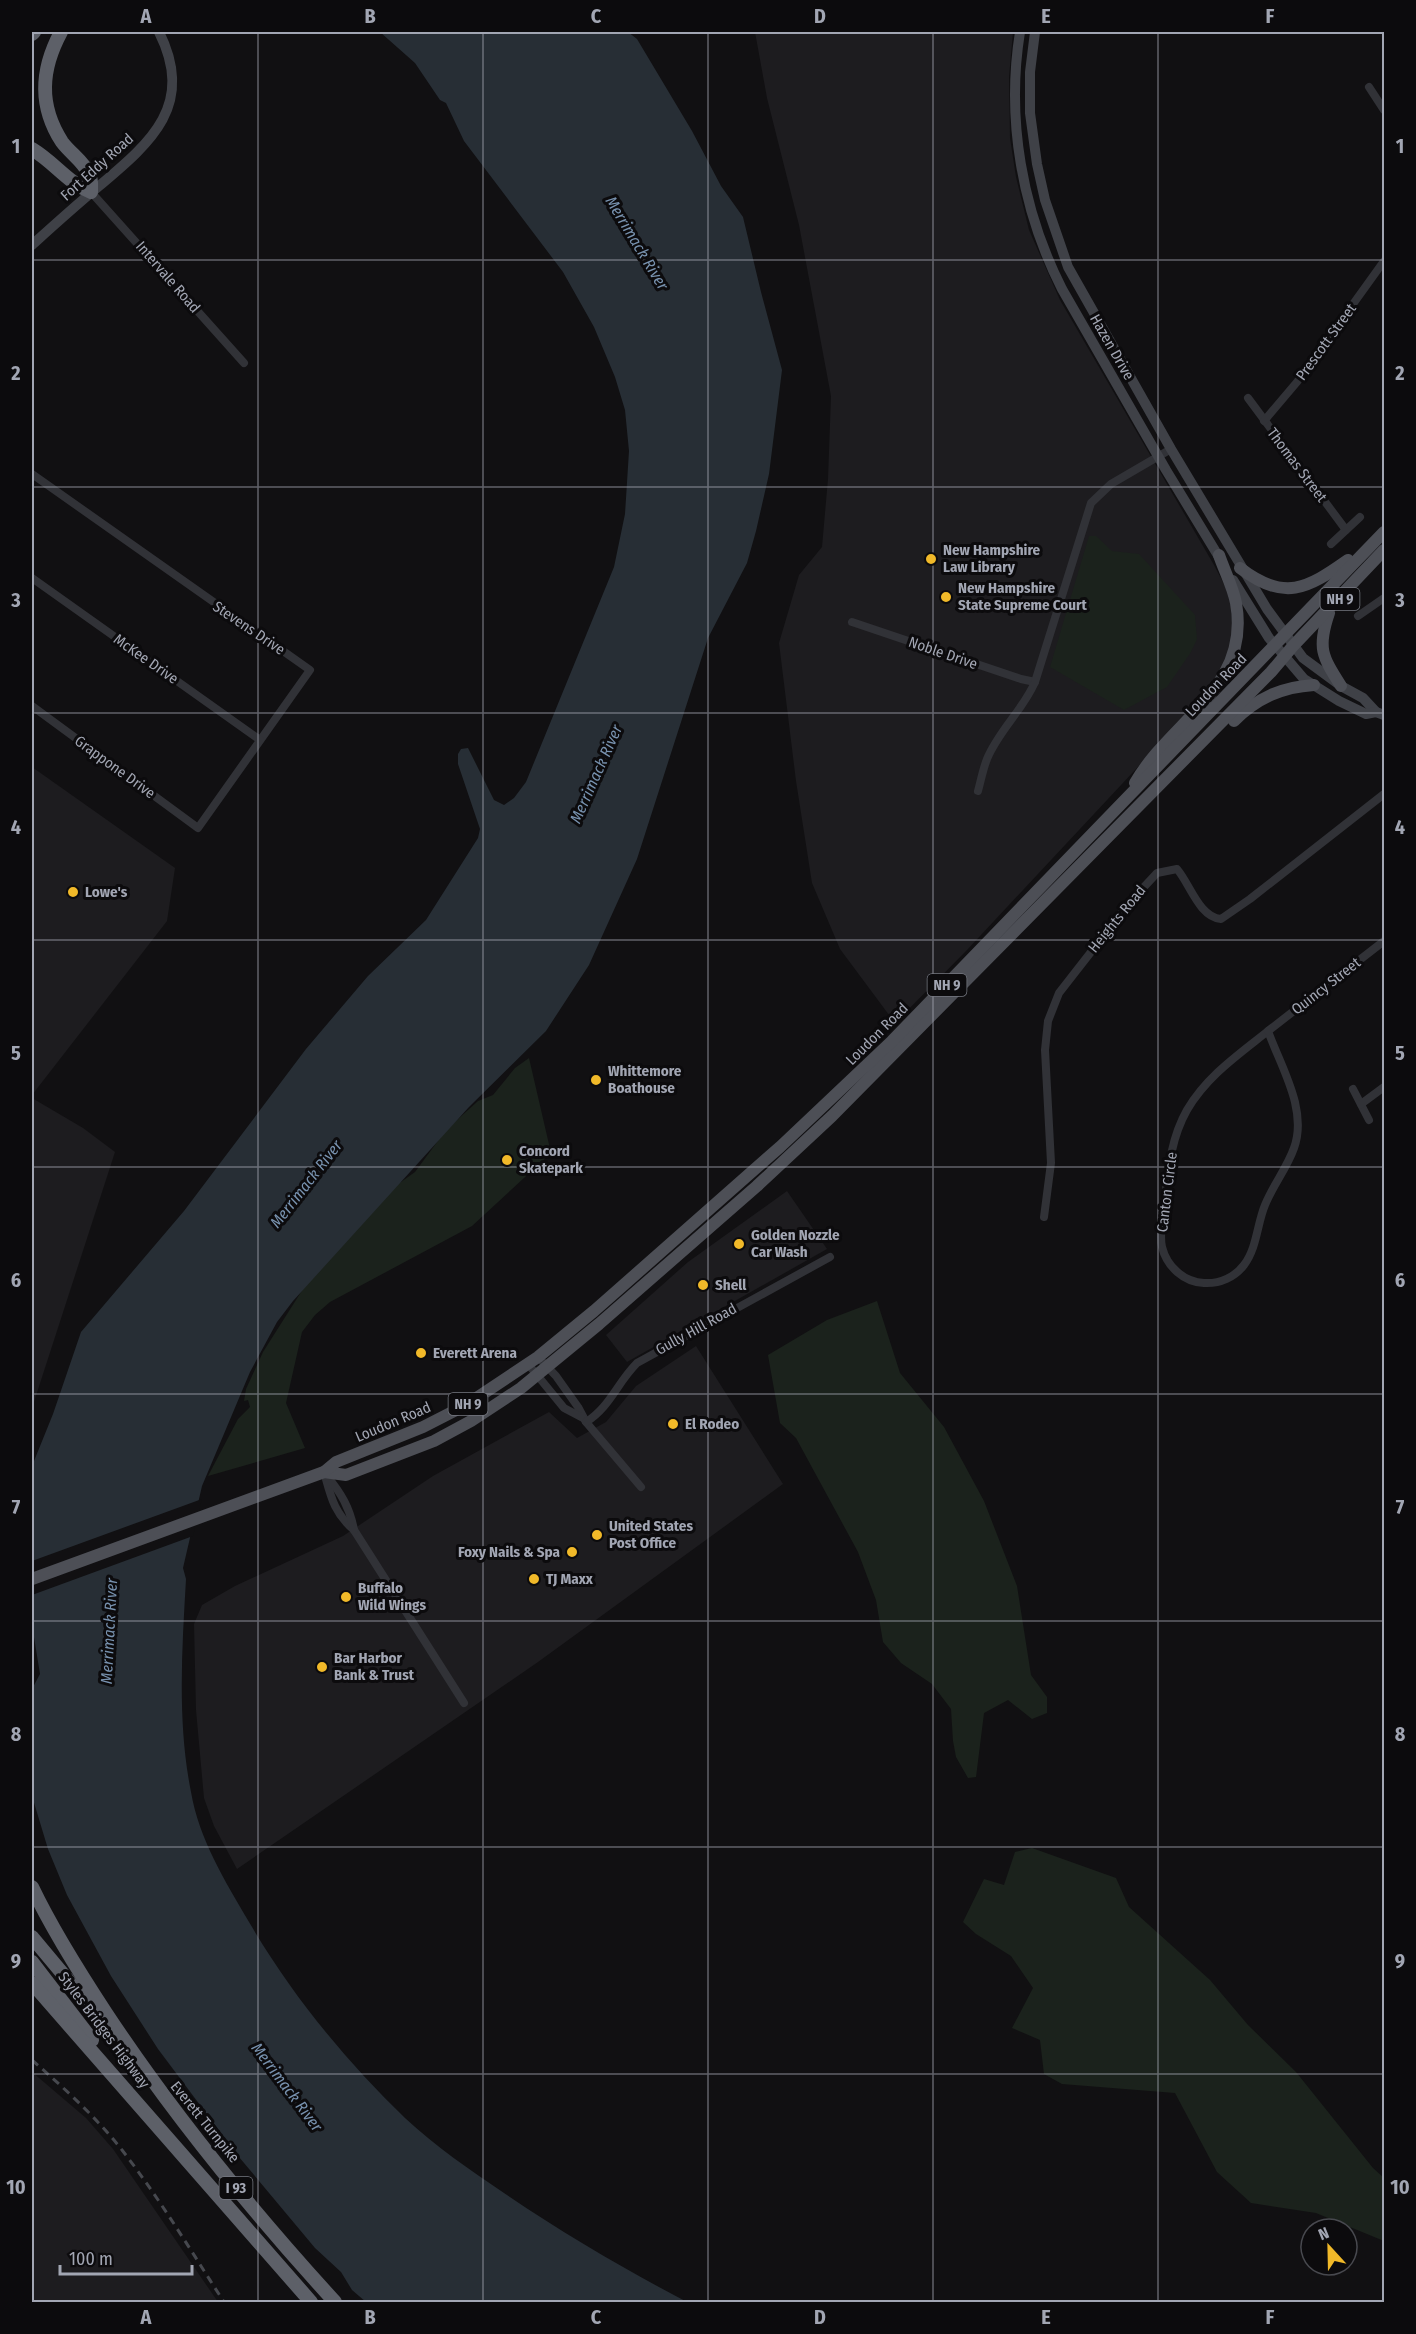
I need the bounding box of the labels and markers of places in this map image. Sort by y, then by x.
place label: New Hampshire Law Library [943,541,1040,576]
marker: New Hampshire Law Library [924,552,938,566]
place label: New Hampshire State Supreme Court [958,579,1088,614]
marker: New Hampshire State Supreme Court [939,590,953,604]
place label: Lowe's [85,883,128,901]
marker: Lowe's [66,885,80,899]
place label: Whittemore Boathouse [608,1062,682,1097]
marker: Whittemore Boathouse [589,1073,603,1087]
place label: Concord Skatepark [519,1142,583,1177]
marker: Concord Skatepark [500,1153,514,1167]
place label: Golden Nozzle Car Wash [751,1226,840,1261]
marker: Golden Nozzle Car Wash [732,1237,746,1251]
place label: Shell [715,1276,747,1294]
marker: Shell [696,1278,710,1292]
place label: Everett Arena [433,1344,517,1362]
marker: Everett Arena [414,1346,428,1360]
place label: El Rodeo [685,1415,739,1433]
marker: El Rodeo [666,1417,680,1431]
place label: United States Post Office [609,1517,693,1552]
marker: United States Post Office [590,1528,604,1542]
place label: Foxy Nails & Spa [458,1543,561,1561]
marker: Foxy Nails & Spa [565,1545,579,1559]
place label: TJ Maxx [546,1570,594,1588]
marker: TJ Maxx [527,1572,541,1586]
place label: Buffalo Wild Wings [358,1579,426,1614]
marker: Buffalo Wild Wings [339,1590,353,1604]
place label: Bar Harbor Bank & Trust [334,1649,415,1684]
marker: Bar Harbor Bank & Trust [315,1660,329,1674]

